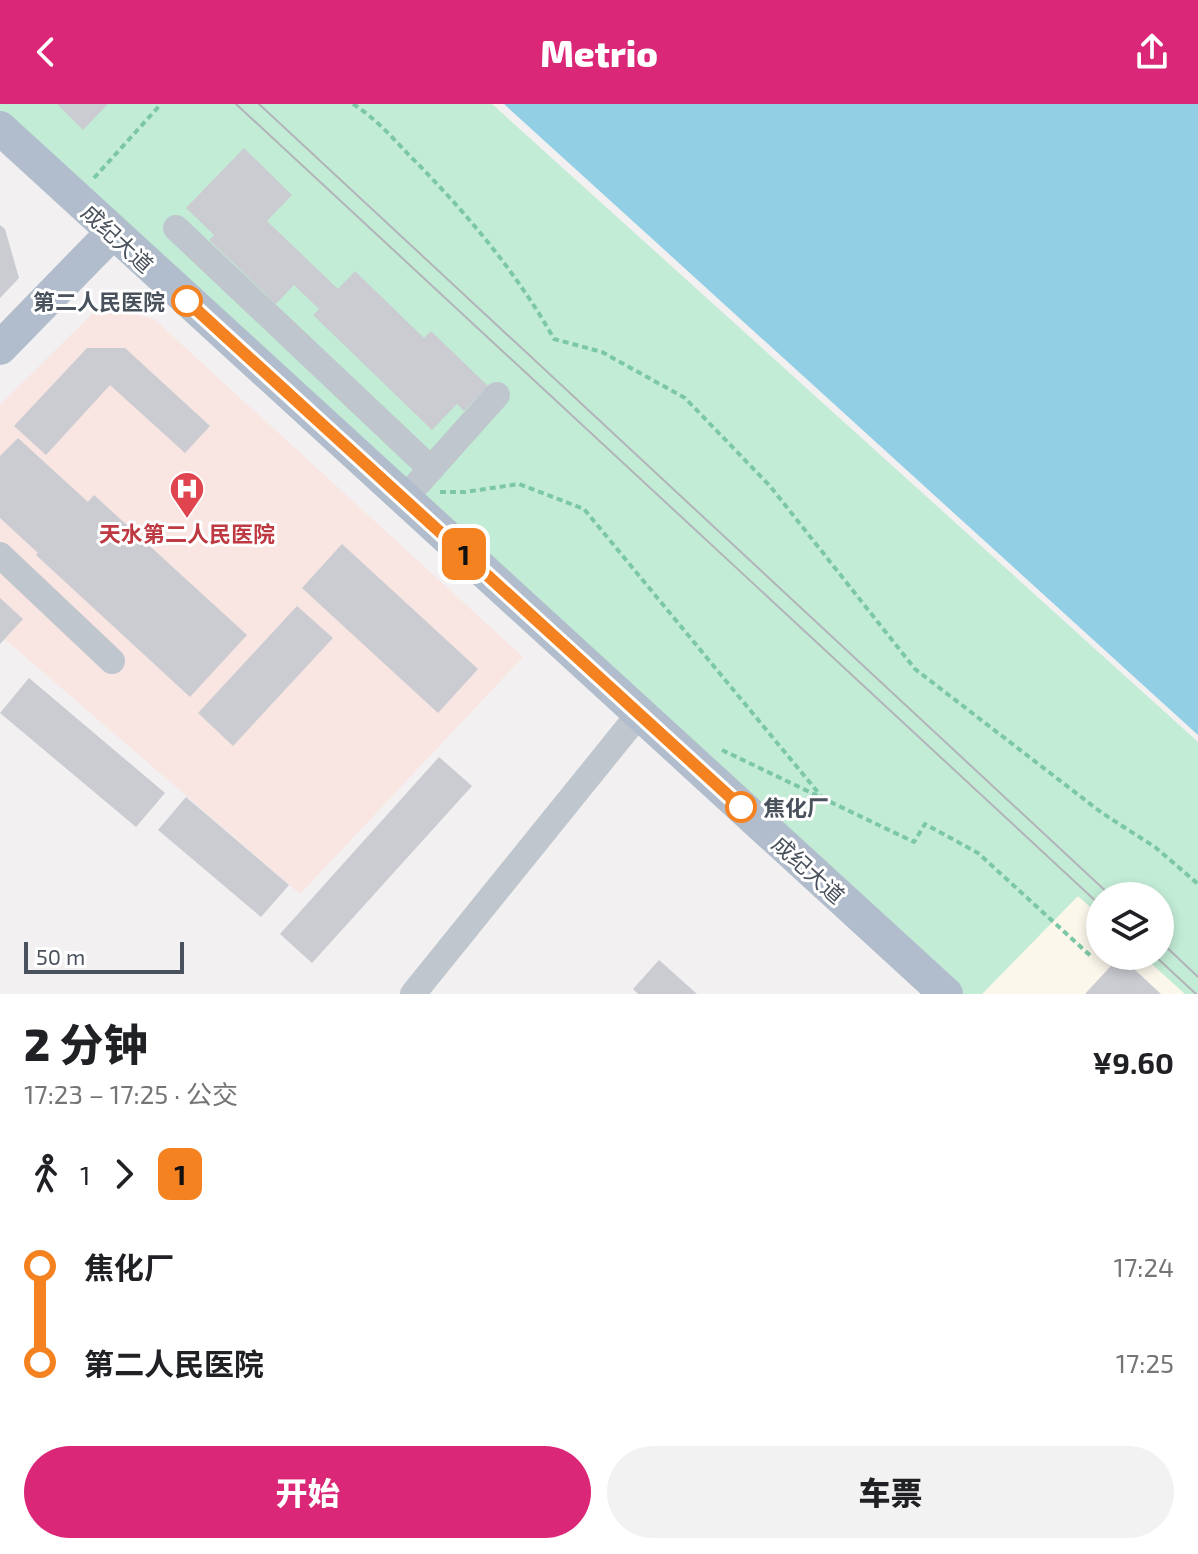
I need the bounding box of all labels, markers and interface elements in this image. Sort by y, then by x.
icon: back [24,30,68,74]
icon: share [1130,30,1174,74]
text: Metrio [540,31,658,74]
street label: 成纪大道 [77,198,159,278]
marker: 第二人民医院 [172,286,202,316]
place label: 第二人民医院 [33,288,165,314]
hospital icon: 天水第二人民医院 [168,470,206,520]
place label: 天水第二人民医院 [99,520,275,546]
line badge: 1 [438,528,490,580]
text: 1 [458,537,470,571]
marker: 焦化厂 [726,792,756,822]
place label: 焦化厂 [763,794,829,820]
street label: 成纪大道 [768,830,850,908]
map controls [1086,882,1174,970]
button: layers [1086,882,1174,970]
scale bar [24,938,184,974]
text: 50 m [36,943,85,969]
text: 2 分钟 [24,1017,147,1070]
text: ¥9.60 [1092,1044,1174,1080]
text: 17:23 – 17:25 · 公交 [24,1078,238,1109]
icon: walk [24,1152,68,1196]
icon: forward [102,1152,146,1196]
text: 1 [174,1157,186,1191]
text: 1 [80,1159,90,1190]
text: 焦化厂 [84,1249,174,1285]
text: 17:24 [1114,1251,1174,1282]
text: 第二人民医院 [84,1345,264,1381]
text: 17:25 [1116,1347,1174,1378]
button: 开始 [24,1446,591,1538]
button: 车票 [607,1446,1174,1538]

